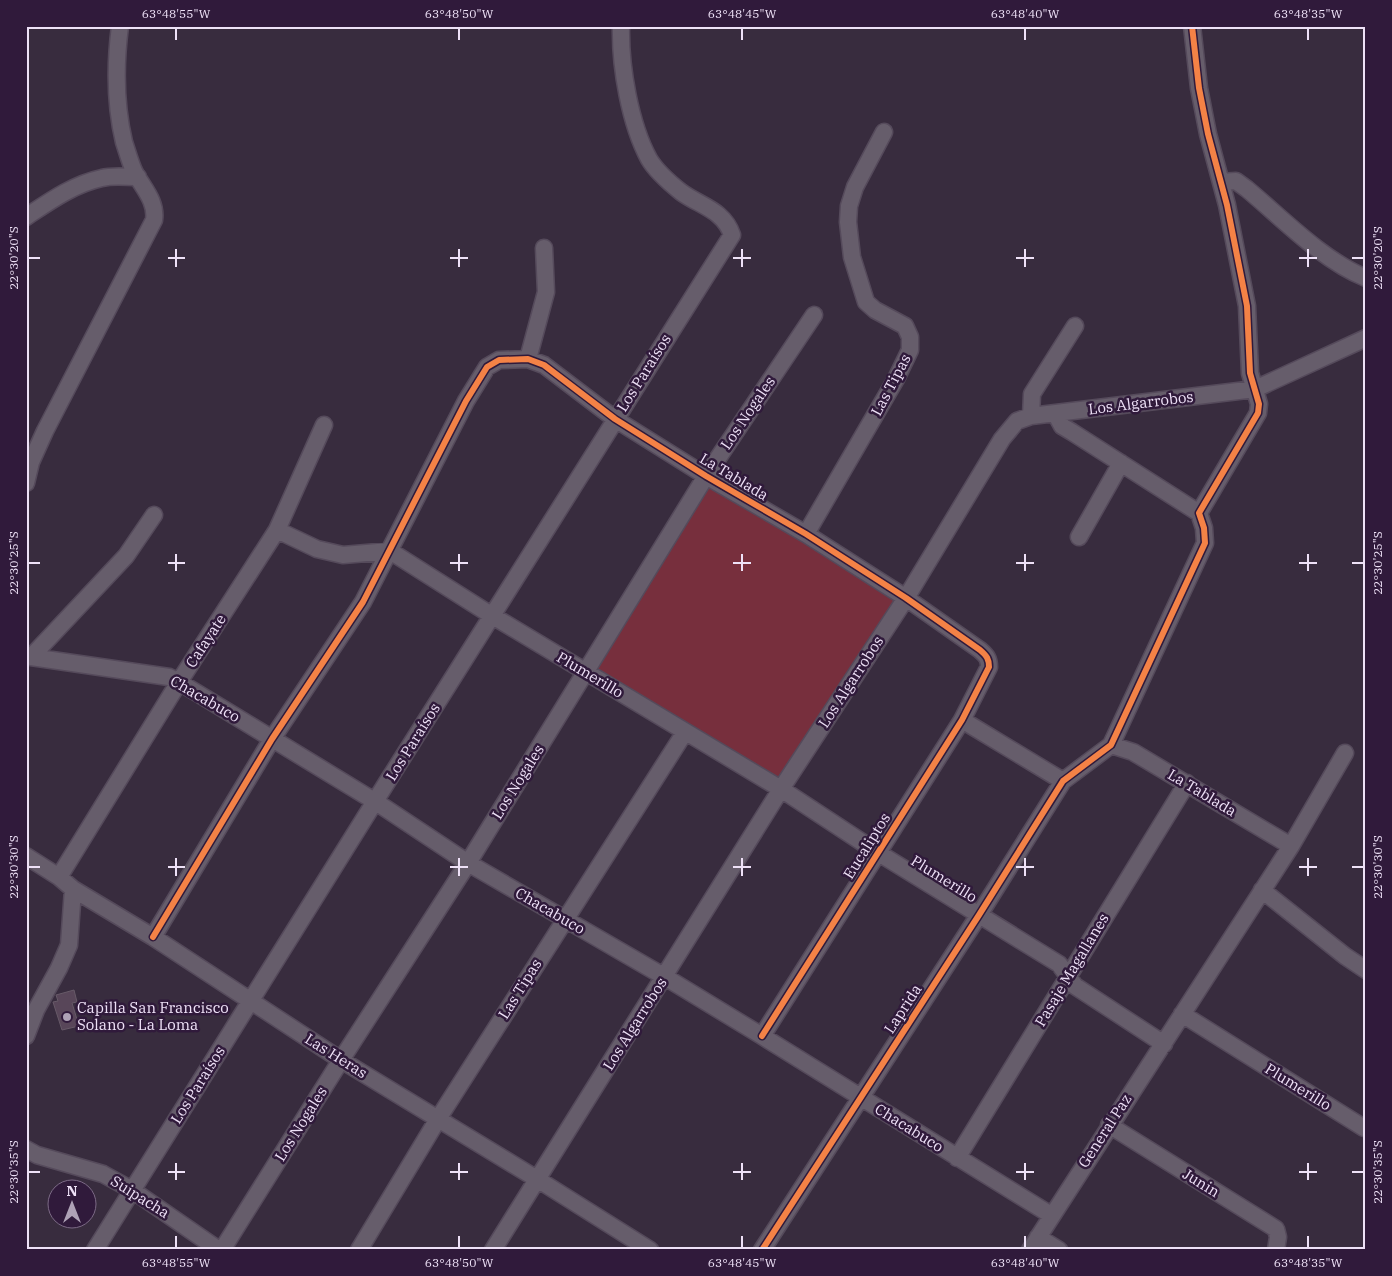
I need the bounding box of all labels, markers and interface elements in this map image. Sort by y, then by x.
text: 63°48'55"W [142,6,211,21]
text: 63°48'50"W [425,6,494,21]
text: 63°48'45"W [708,6,777,21]
text: 63°48'40"W [991,6,1060,21]
text: 63°48'35"W [1274,6,1343,21]
text: 22°30'20"S [6,226,21,290]
text: 22°30'20"S [1370,226,1385,290]
street label: Los Paraísos [612,330,675,415]
street label: Las Tipas [866,351,915,419]
street label: Los Nogales [716,372,779,453]
street label: Los Algarrobos [1087,387,1195,418]
street label: La Tablada [696,449,772,504]
text: 22°30'25"S [6,531,21,595]
text: 22°30'25"S [1370,531,1385,595]
street label: Cafayate [181,610,230,671]
street label: Los Algarrobos [814,632,887,731]
street label: Plumerillo [554,647,627,702]
street label: Chacabuco [167,671,243,726]
street label: Los Paraísos [381,699,444,784]
street label: Los Nogales [487,741,548,823]
street label: La Tablada [1164,765,1240,820]
street label: Eucaliptos [839,809,894,882]
text: 22°30'30"S [6,835,21,899]
text: 22°30'30"S [1370,835,1385,899]
street label: Plumerillo [908,851,981,906]
street label: Chacabuco [512,883,588,938]
street label: Pasaje Magallanes [1030,910,1113,1030]
street label: Las Tipas [494,955,545,1022]
street label: Los Algarrobos [598,974,671,1074]
street label: Laprida [880,980,926,1037]
place label: Capilla San Francisco Solano - La Loma [77,998,229,1034]
marker: Capilla San Francisco Solano - La Loma [61,1011,73,1023]
street label: Las Heras [302,1029,371,1082]
street label: Los Paraísos [166,1042,229,1127]
street label: Plumerillo [1262,1059,1335,1114]
street label: Los Nogales [270,1083,331,1165]
street label: General Paz [1074,1090,1135,1171]
street label: Chacabuco [871,1099,947,1156]
text: 22°30'35"S [6,1140,21,1204]
text: 22°30'35"S [1370,1140,1385,1204]
street label: Junin [1179,1164,1224,1201]
street label: Suipacha [107,1171,173,1222]
north arrow [48,1178,98,1228]
text: N [66,1182,78,1200]
text: 63°48'55"W [142,1255,211,1270]
text: 63°48'50"W [425,1255,494,1270]
text: 63°48'45"W [708,1255,777,1270]
text: 63°48'40"W [991,1255,1060,1270]
text: 63°48'35"W [1274,1255,1343,1270]

